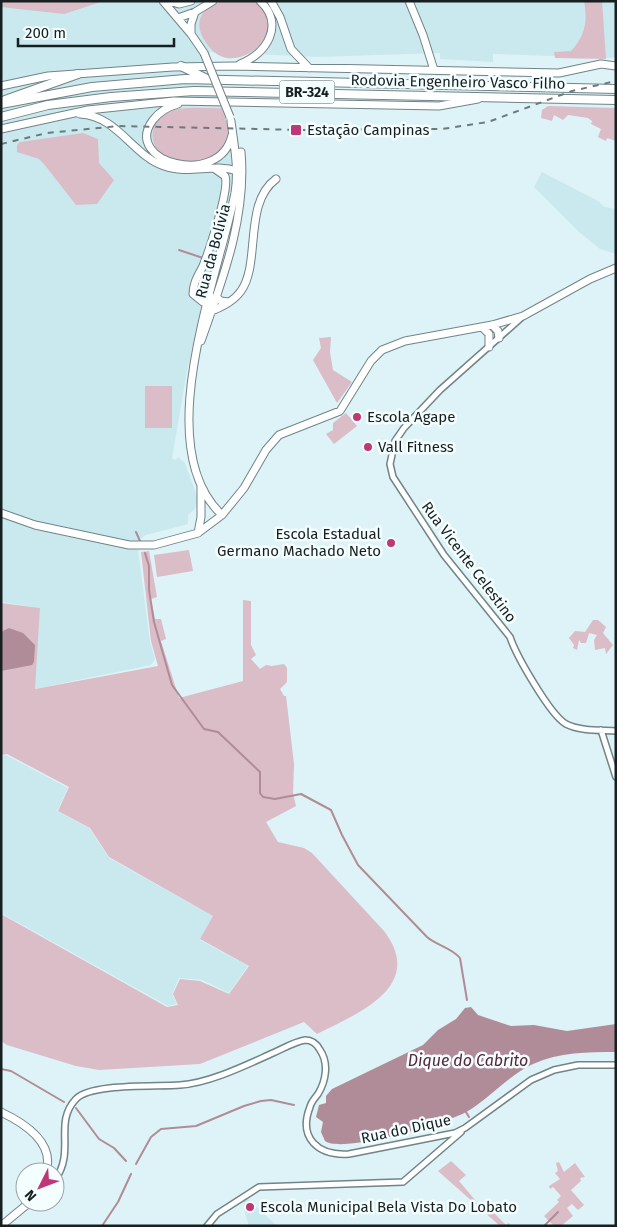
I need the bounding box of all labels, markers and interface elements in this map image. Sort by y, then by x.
scale bar [18,15,174,47]
text: 200 m [25,24,66,42]
street label: Rodovia Engenheiro Vasco Filho [350,71,566,93]
road number: BR-324 [280,80,334,104]
place label: Estação Campinas [307,121,430,139]
marker: Estação Campinas [289,123,303,137]
street label: Rua da Bolívia [192,202,234,300]
place label: Escola Agape [367,408,455,426]
marker: Escola Agape [351,411,363,423]
place label: Vall Fitness [378,438,454,456]
marker: Vall Fitness [362,441,374,453]
street label: Rua Vicente Celestino [418,498,520,626]
place label: Escola Estadual Germano Machado Neto [217,525,382,560]
marker: Escola Estadual Germano Machado Neto [385,537,397,549]
water label: Dique do Cabrito [408,1051,528,1070]
street label: Rua do Dique [359,1111,453,1147]
north arrow [15,1162,65,1212]
text: N [21,1186,40,1205]
place label: Escola Municipal Bela Vista Do Lobato [260,1198,517,1216]
marker: Escola Municipal Bela Vista Do Lobato [244,1201,256,1213]

